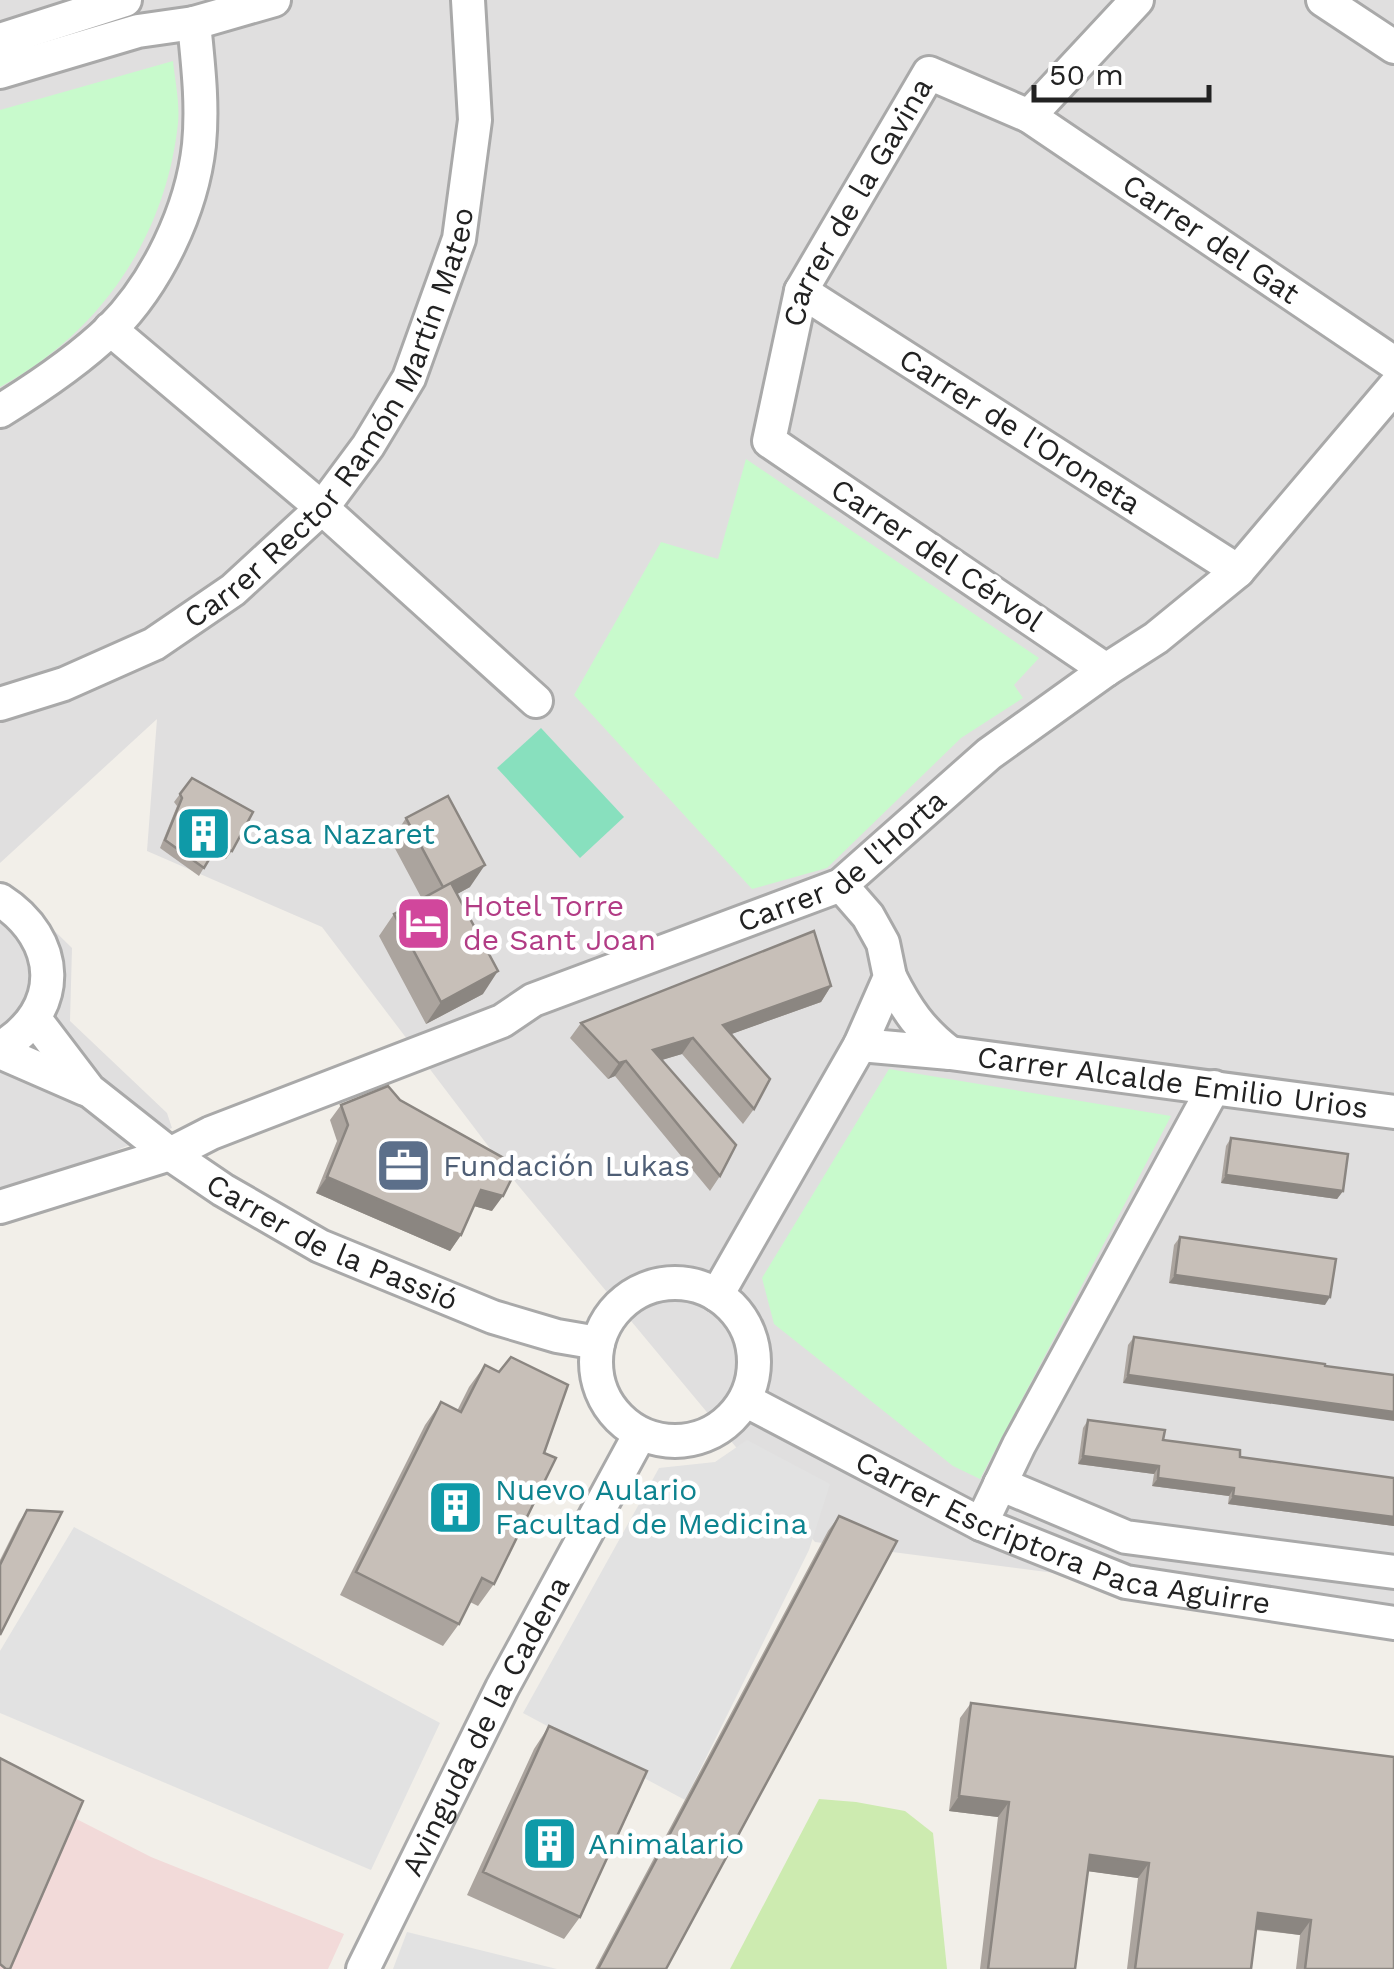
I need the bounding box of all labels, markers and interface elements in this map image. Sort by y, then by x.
scale bar [1034,40,1209,102]
text: 50 m [1049,57,1124,92]
street label: Carrer de la Gavina [776,71,939,330]
street label: Carrer del Gat [1116,166,1307,311]
street label: Carrer Rector Ramón Martín Mateo [177,206,480,635]
street label: Carrer de l'Oroneta [893,341,1147,521]
street label: Carrer del Cérvol [825,471,1050,638]
street label: Carrer de l'Horta [733,782,953,939]
building icon: Casa Nazaret [173,804,233,864]
place label: Casa Nazaret [242,816,435,851]
place label: Hotel Torre de Sant Joan [463,888,656,957]
hotel icon: Hotel Torre de Sant Joan [394,893,454,953]
street label: Carrer Alcalde Emilio Urios [975,1039,1370,1125]
office icon: Fundación Lukas [374,1136,434,1196]
place label: Fundación Lukas [443,1148,690,1183]
street label: Carrer de la Passió [200,1166,463,1318]
street label: Carrer Escriptora Paca Aguirre [850,1443,1273,1621]
place label: Nuevo Aulario Facultad de Medicina [495,1472,807,1541]
building icon: Nuevo Aulario Facultad de Medicina [426,1477,486,1537]
street label: Avinguda de la Cadena [394,1570,576,1882]
building icon: Animalario [519,1814,579,1874]
place label: Animalario [588,1826,744,1861]

